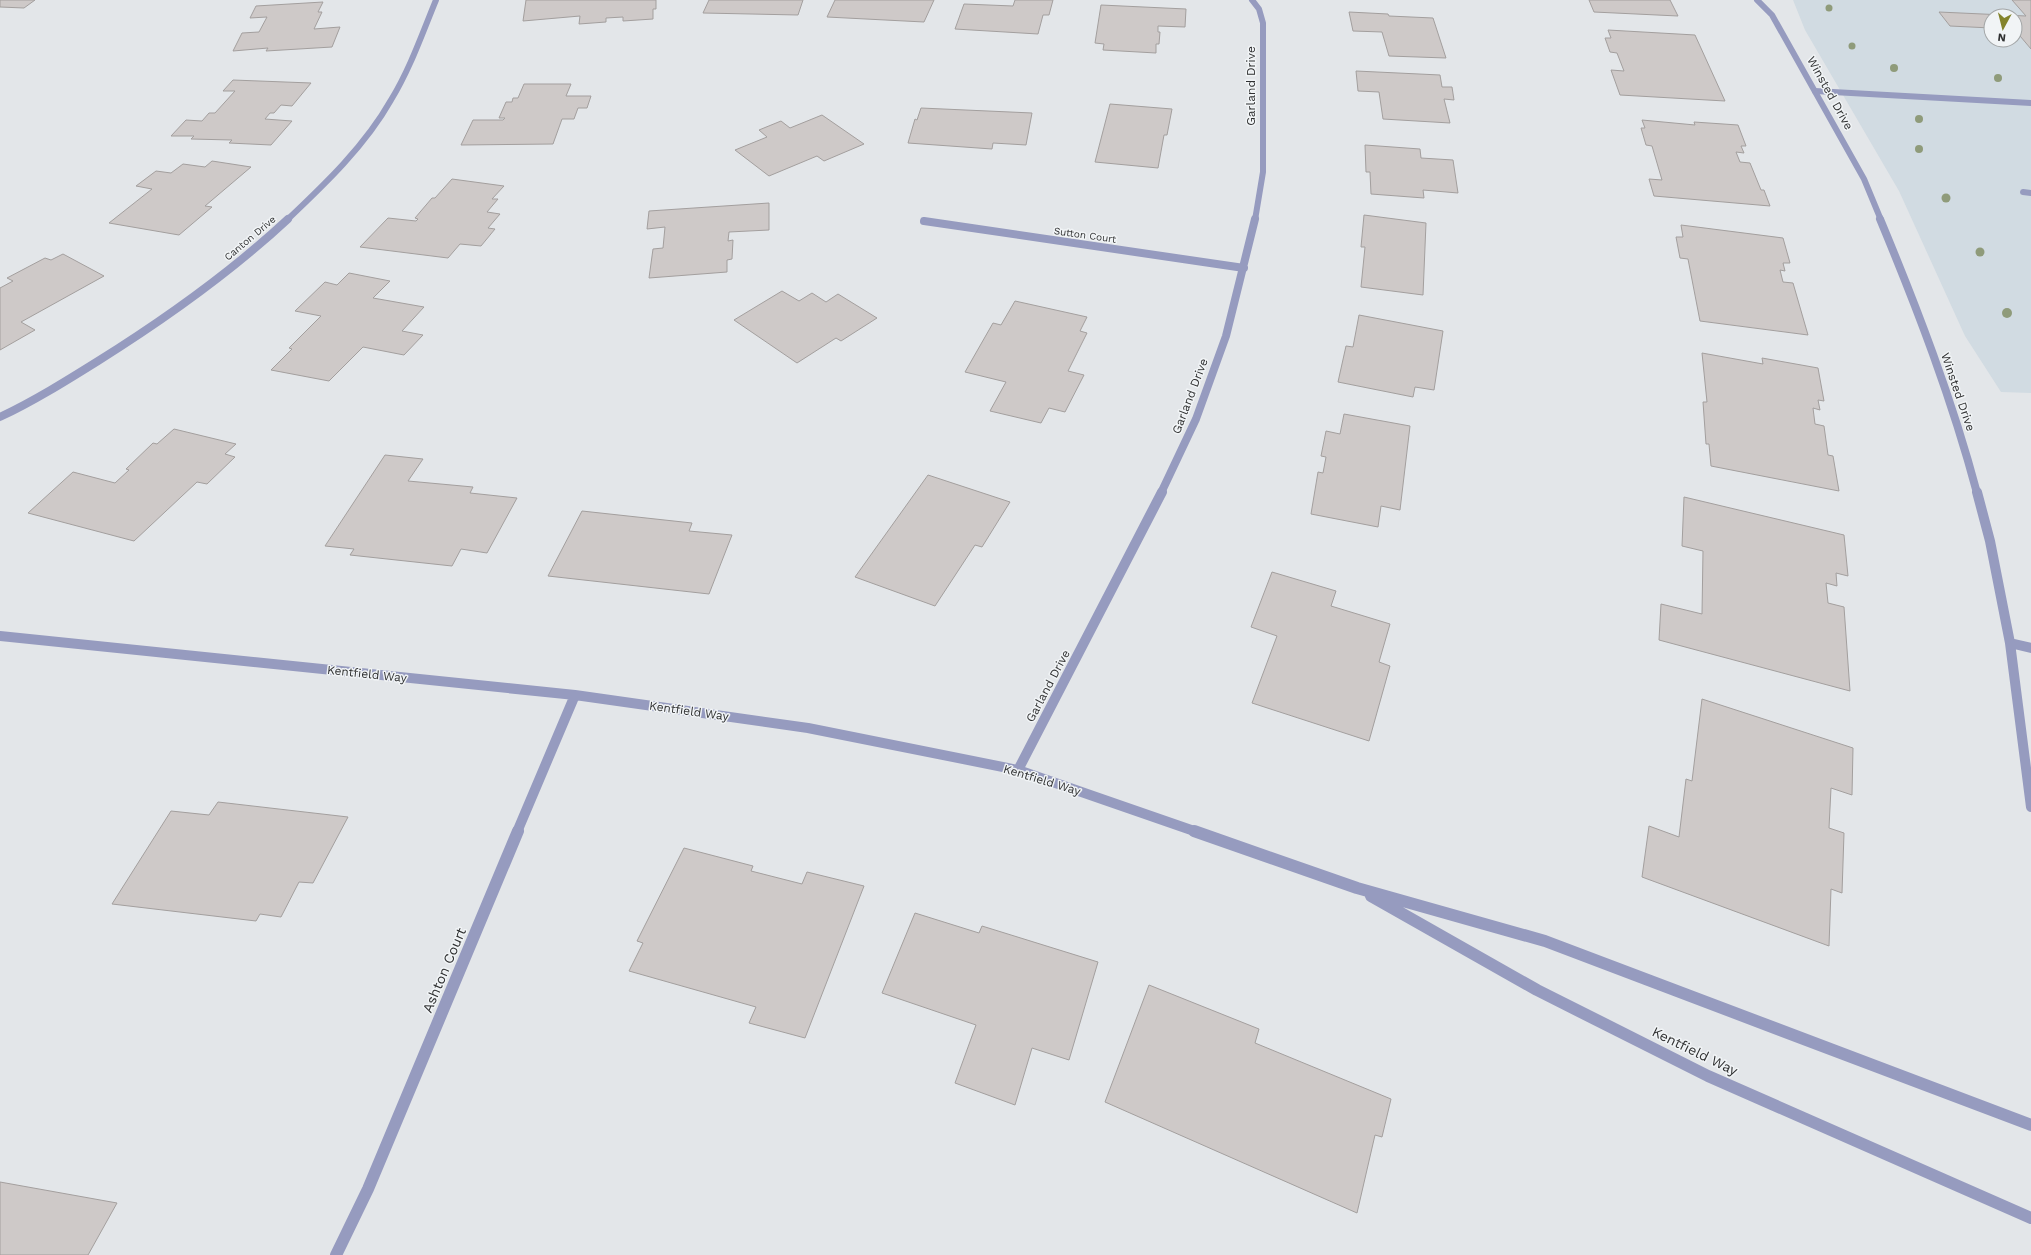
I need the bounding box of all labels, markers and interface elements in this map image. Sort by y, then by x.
north arrow [1983,8,2023,48]
text: N [1997,30,2007,44]
street label: Garland Drive [1244,46,1258,126]
street label: Winsted Drive [1804,54,1856,132]
street label: Canton Drive [222,213,278,263]
street label: Sutton Court [1053,225,1118,245]
street label: Winsted Drive [1938,351,1978,433]
street label: Garland Drive [1169,356,1211,436]
street label: Garland Drive [1023,647,1073,724]
street label: Kentfield Way [327,663,408,685]
street label: Kentfield Way [648,699,730,724]
street label: Kentfield Way [1002,762,1083,799]
street label: Ashton Court [419,925,469,1015]
street label: Kentfield Way [1650,1023,1741,1079]

